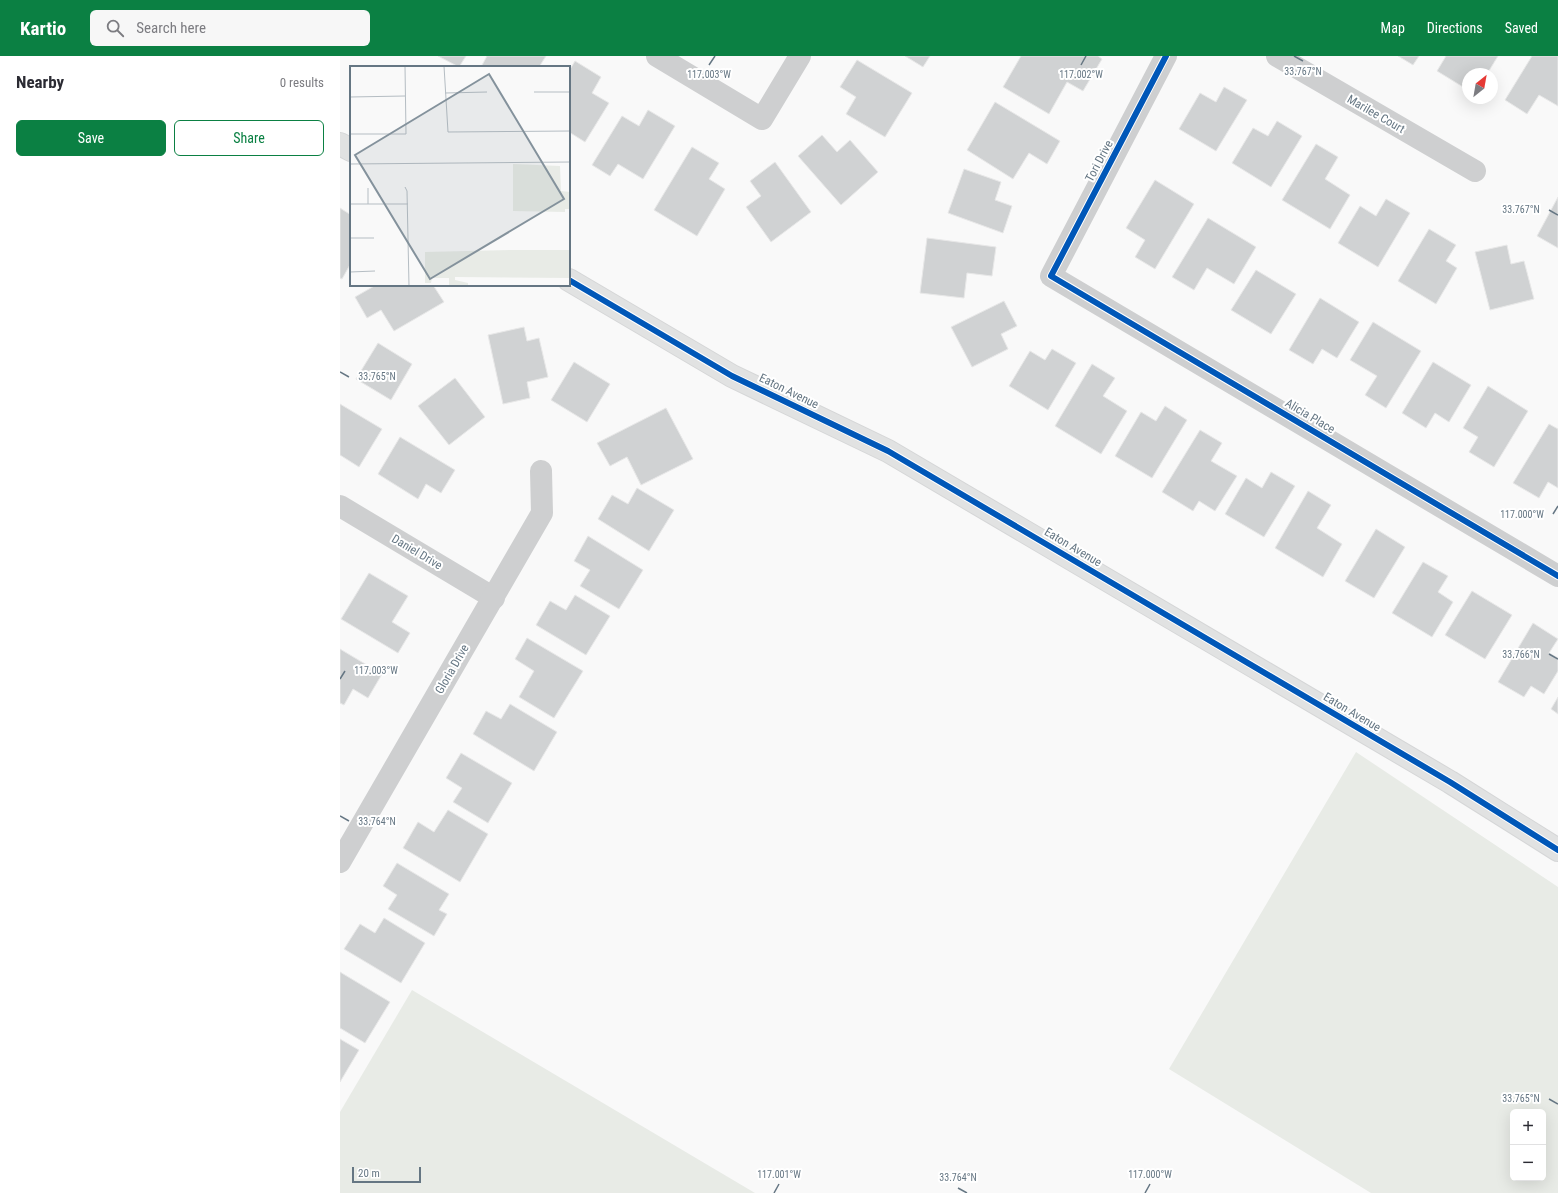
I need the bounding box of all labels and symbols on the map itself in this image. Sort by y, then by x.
inset map [350,66,570,286]
text: 33.767°N [1284,66,1322,77]
north arrow [1462,68,1498,104]
text: 117.003°W [687,69,731,80]
text: 117.002°W [1059,69,1103,80]
street label: Marilee Court [1345,92,1408,136]
street label: Tori Drive [1082,138,1116,184]
text: 33.767°N [1502,204,1540,215]
text: 33.765°N [358,371,396,382]
street label: Eaton Avenue [757,371,821,412]
street label: Alicia Place [1283,396,1338,436]
text: 117.000°W [1500,509,1544,520]
street label: Eaton Avenue [1042,524,1104,570]
street label: Daniel Drive [389,532,445,573]
street label: Gloria Drive [432,641,472,696]
text: 33.766°N [1502,649,1540,660]
text: 117.003°W [354,665,398,676]
street label: Eaton Avenue [1321,689,1383,735]
text: 33.764°N [358,816,396,827]
text: 33.765°N [1502,1093,1540,1104]
scale bar [352,1165,421,1184]
text: 117.001°W [757,1169,801,1180]
text: 117.000°W [1128,1169,1172,1180]
text: 33.764°N [939,1172,977,1183]

